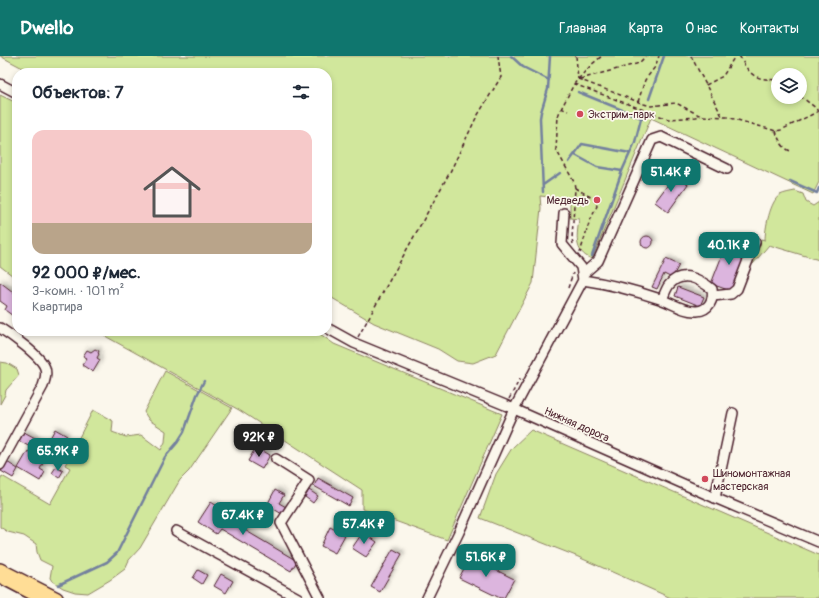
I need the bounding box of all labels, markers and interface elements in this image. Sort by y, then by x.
text: Dwello [20,16,73,40]
text: Главная [559,20,606,37]
text: Карта [628,20,663,37]
text: О нас [685,20,718,37]
text: Контакты [740,20,799,37]
map controls [771,68,807,104]
button: layers [771,68,807,104]
icon: filters [290,81,312,103]
text: Объектов: 7 [32,82,123,103]
place label: Экстрим-парк [588,108,655,121]
marker: Экстрим-парк [575,109,585,119]
icon: home [136,156,208,228]
pin: 51.4K ₽ [634,159,708,193]
text: 51.4K ₽ [651,164,691,180]
place label: Медведь [547,194,589,207]
marker: Медведь [592,195,602,205]
pin: 40.1K ₽ [692,232,766,266]
text: 40.1K ₽ [708,237,750,253]
text: 92 000 ₽/мес. [32,262,141,283]
text: 3-комн. · 101 m² [32,283,124,299]
text: Квартира [32,299,83,315]
street label: Нижняя дорога [542,404,611,445]
pin: 92K ₽ [231,424,287,458]
text: 92K ₽ [243,429,275,445]
pin: 65.9K ₽ [21,438,95,472]
text: 65.9K ₽ [37,443,79,459]
place label: Шиномонтажная мастерская [713,467,790,493]
marker: Шиномонтажная мастерская [700,474,710,484]
pin: 67.4K ₽ [206,502,280,536]
text: 67.4K ₽ [221,507,265,523]
pin: 57.4K ₽ [327,511,401,545]
text: 57.4K ₽ [343,516,385,532]
pin: 51.6K ₽ [449,544,523,578]
text: 51.6K ₽ [465,549,507,565]

